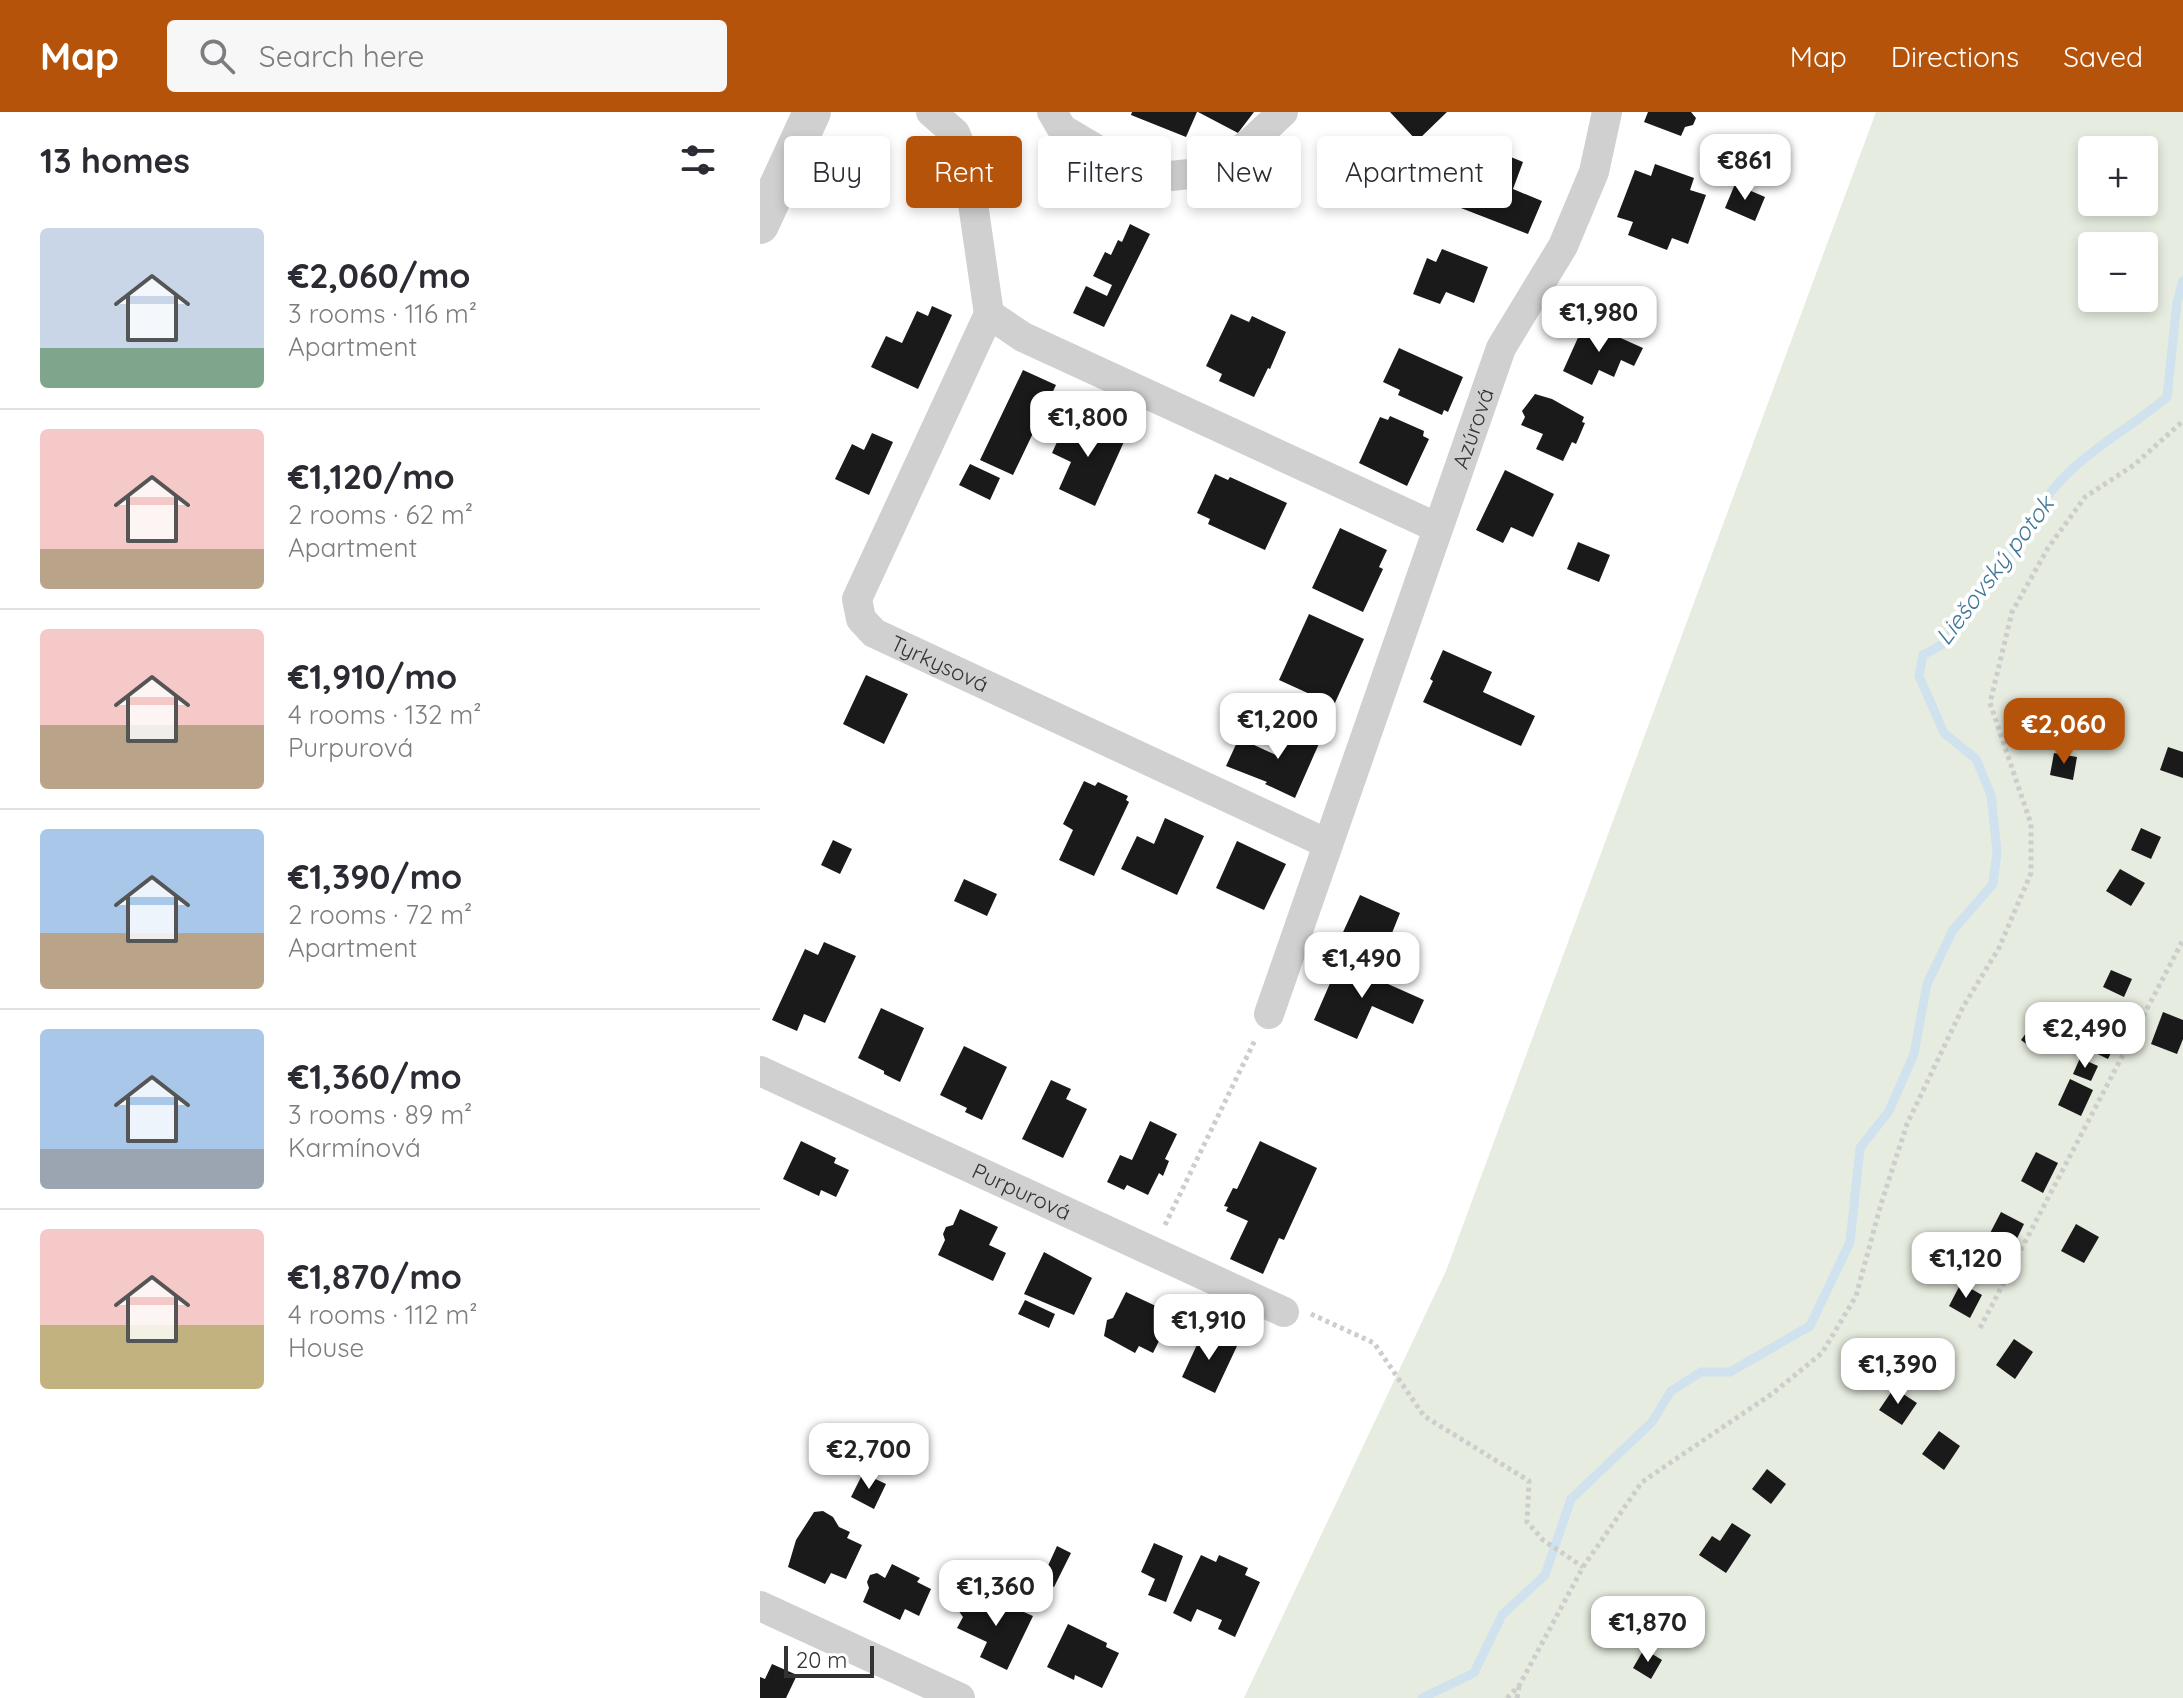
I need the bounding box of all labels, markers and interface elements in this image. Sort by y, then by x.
search box [167,20,727,92]
text: Map [40,32,119,80]
icon: search [195,34,239,78]
text: Search here [259,37,424,75]
text: Map [1790,39,1847,74]
text: Directions [1891,39,2019,74]
text: Saved [2063,39,2143,74]
pin: €861 [1698,134,1792,202]
chip: Buy [784,136,890,208]
chip: Rent [906,136,1022,208]
chip: Filters [1038,136,1171,208]
chip: New [1187,136,1301,208]
chip: Apartment [1317,136,1512,208]
map controls [2078,136,2158,312]
button: + [2078,136,2158,216]
icon: filters [676,138,720,182]
text: 13 homes [40,139,190,182]
text: €861 [1718,143,1772,176]
button: − [2078,232,2158,312]
text: €2,060/mo [288,254,470,297]
icon: home [104,260,200,356]
pin: €1,980 [1534,286,1664,354]
text: €1,980 [1560,295,1638,328]
text: 3 rooms · 116 m² [288,297,477,330]
text: Apartment [288,330,417,363]
street label: Azúrová [1446,384,1500,473]
pin: €1,800 [1023,391,1153,459]
text: €1,800 [1048,400,1128,433]
text: €1,120/mo [288,455,455,498]
icon: home [104,461,200,557]
water label: Liešovský potok [1928,488,2061,650]
text: 2 rooms · 62 m² [288,498,473,531]
text: Apartment [288,531,417,564]
street label: Tyrkysová [886,629,993,698]
text: €1,910/mo [288,655,457,698]
icon: home [104,661,200,757]
pin: €1,200 [1213,693,1343,761]
text: 4 rooms · 132 m² [288,698,482,731]
pin: €2,060 [1999,698,2129,766]
text: €1,200 [1238,702,1318,735]
text: €2,060 [2022,707,2106,740]
text: Purpurová [288,731,413,764]
text: €1,390/mo [288,855,462,898]
icon: home [104,861,200,957]
text: 2 rooms · 72 m² [288,898,472,931]
text: Apartment [288,931,417,964]
pin: €1,490 [1297,932,1427,1000]
text: €1,490 [1322,941,1402,974]
pin: €2,490 [2020,1002,2150,1070]
text: €2,490 [2043,1011,2127,1044]
text: €1,360/mo [288,1055,462,1098]
icon: home [104,1061,200,1157]
text: 3 rooms · 89 m² [288,1098,472,1131]
text: Karmínová [288,1131,421,1164]
street label: Purpurová [968,1156,1076,1226]
pin: €1,120 [1901,1232,2031,1300]
text: €1,120 [1930,1241,2002,1274]
text: €1,870/mo [288,1255,462,1298]
icon: home [104,1261,200,1357]
pin: €1,910 [1144,1294,1274,1362]
text: 4 rooms · 112 m² [288,1298,478,1331]
text: €1,910 [1172,1303,1246,1336]
text: House [288,1331,364,1364]
pin: €1,390 [1833,1338,1963,1406]
text: €1,390 [1859,1347,1937,1380]
pin: €2,700 [804,1423,934,1491]
text: €2,700 [827,1432,911,1465]
pin: €1,360 [931,1560,1061,1628]
text: €1,360 [957,1569,1035,1602]
pin: €1,870 [1583,1596,1713,1664]
text: €1,870 [1609,1605,1687,1638]
scale bar [784,1642,874,1678]
text: 20 m [796,1646,847,1674]

